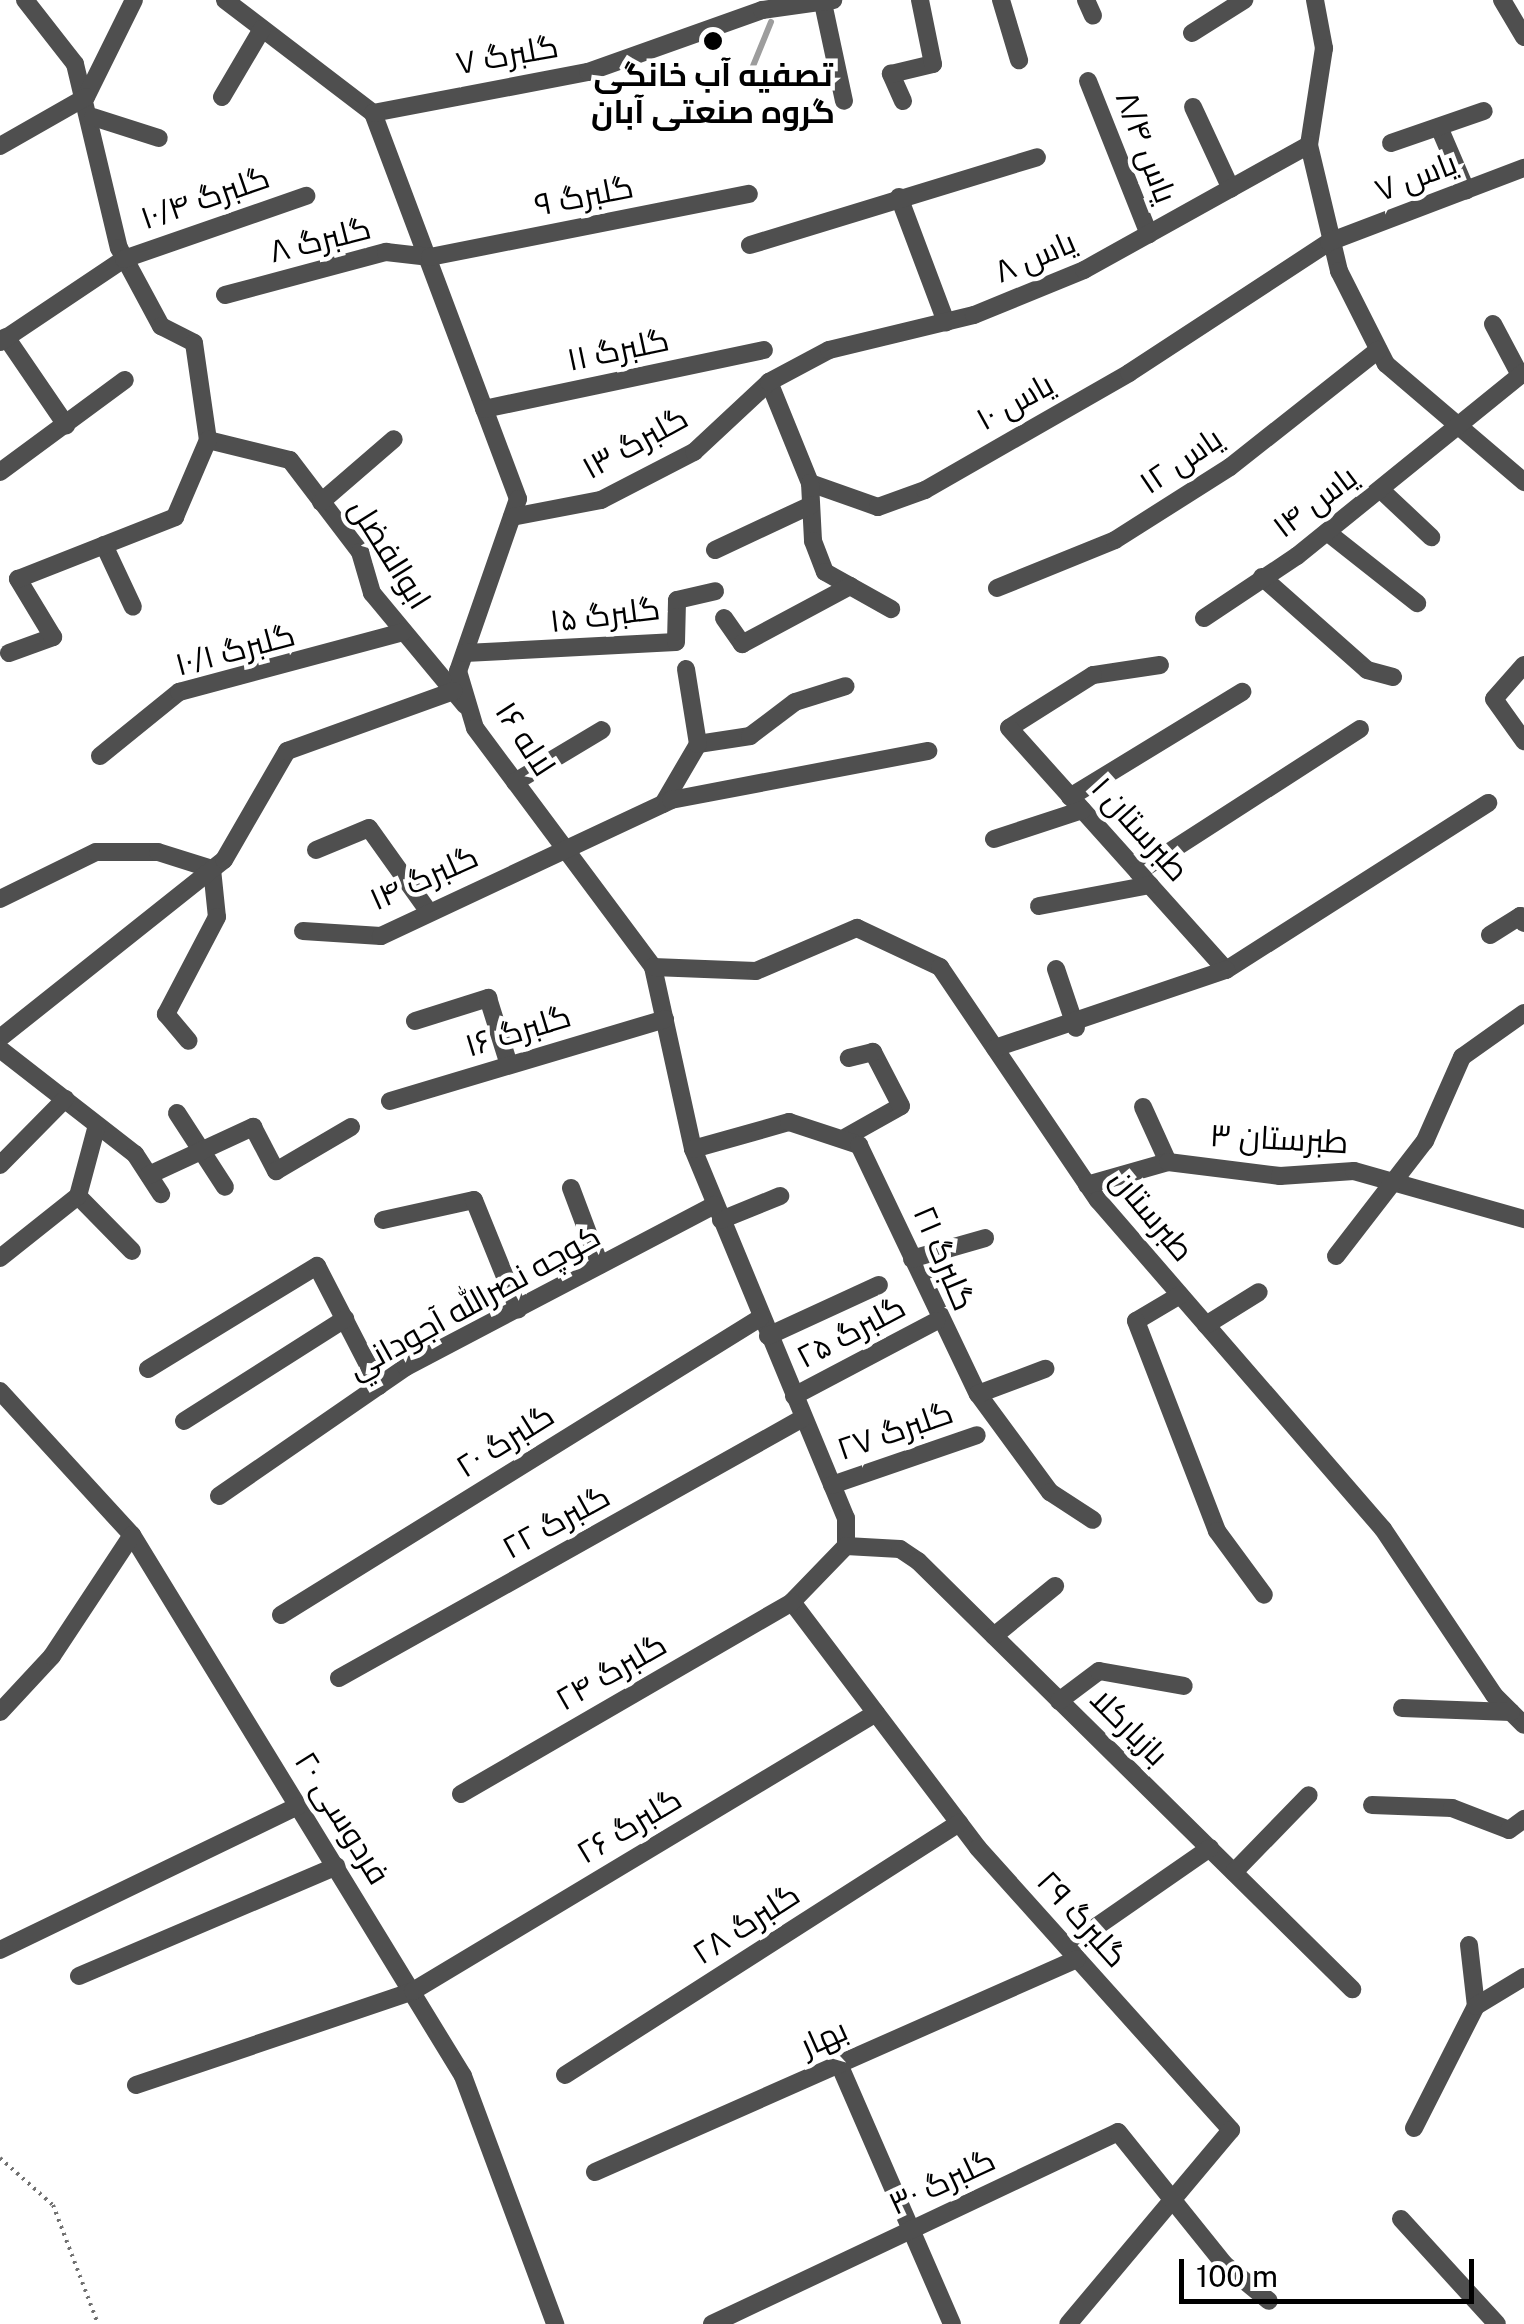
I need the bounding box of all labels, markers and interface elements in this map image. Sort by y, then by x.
street label: گلبرگ ۷ [453,27,561,83]
marker: تصفیه آب خانگی گروه صنعتی آبان [702,30,724,52]
place label: تصفیه آب خانگی گروه صنعتی آبان [591,57,835,132]
street label: یاس ۸/۴ [1107,86,1185,208]
street label: یاس ۷ [1370,144,1462,210]
street label: گلبرگ ۱۰/۴ [136,158,274,238]
street label: گلبرگ ۹ [531,168,637,224]
street label: گلبرگ ۸ [265,209,375,271]
street label: یاس ۸ [989,223,1081,291]
street label: گلبرگ ۱۱ [564,321,672,379]
street label: یاس ۱۰ [970,365,1060,439]
street label: گلبرگ ۱۳ [575,398,695,488]
street label: یاس ۱۲ [1132,420,1230,502]
street label: یاس ۱۴ [1265,458,1365,546]
street label: ابوالفضل [341,492,439,616]
street label: گلبرگ ۱۵ [548,589,662,641]
street label: گلبرگ ۱۰/۱ [171,616,299,684]
street label: لاله ۱۶ [487,695,563,783]
street label: طبرستان ۱ [1083,769,1197,889]
street label: گلبرگ ۱۴ [364,837,484,919]
street label: گلبرگ ۱۶ [461,997,575,1065]
street label: طبرستان ۳ [1209,1116,1349,1162]
street label: طبرستان [1102,1161,1202,1269]
street label: گلبرگ ۲۱ [905,1200,983,1316]
street label: كوچه نصرالله آجوداني [341,1217,607,1387]
street label: گلبرگ ۲۵ [790,1287,912,1377]
street label: گلبرگ ۲۷ [832,1393,958,1469]
street label: گلبرگ ۲۰ [449,1396,561,1486]
street label: گلبرگ ۲۲ [496,1477,616,1567]
street label: گلبرگ ۲۴ [549,1625,673,1719]
street label: بازیارکلا [1082,1680,1176,1774]
street label: فردوسی ۲۰ [286,1745,398,1891]
street label: گلبرگ ۲۶ [570,1780,688,1872]
street label: گلبرگ ۲۹ [1029,1863,1135,1975]
street label: گلبرگ ۲۸ [685,1875,807,1973]
street label: بهار [794,2011,854,2065]
street label: گلبرگ ۳۰ [883,2141,1001,2223]
scale bar [1184,2239,1479,2301]
text: 100 m [1196,2258,1278,2294]

